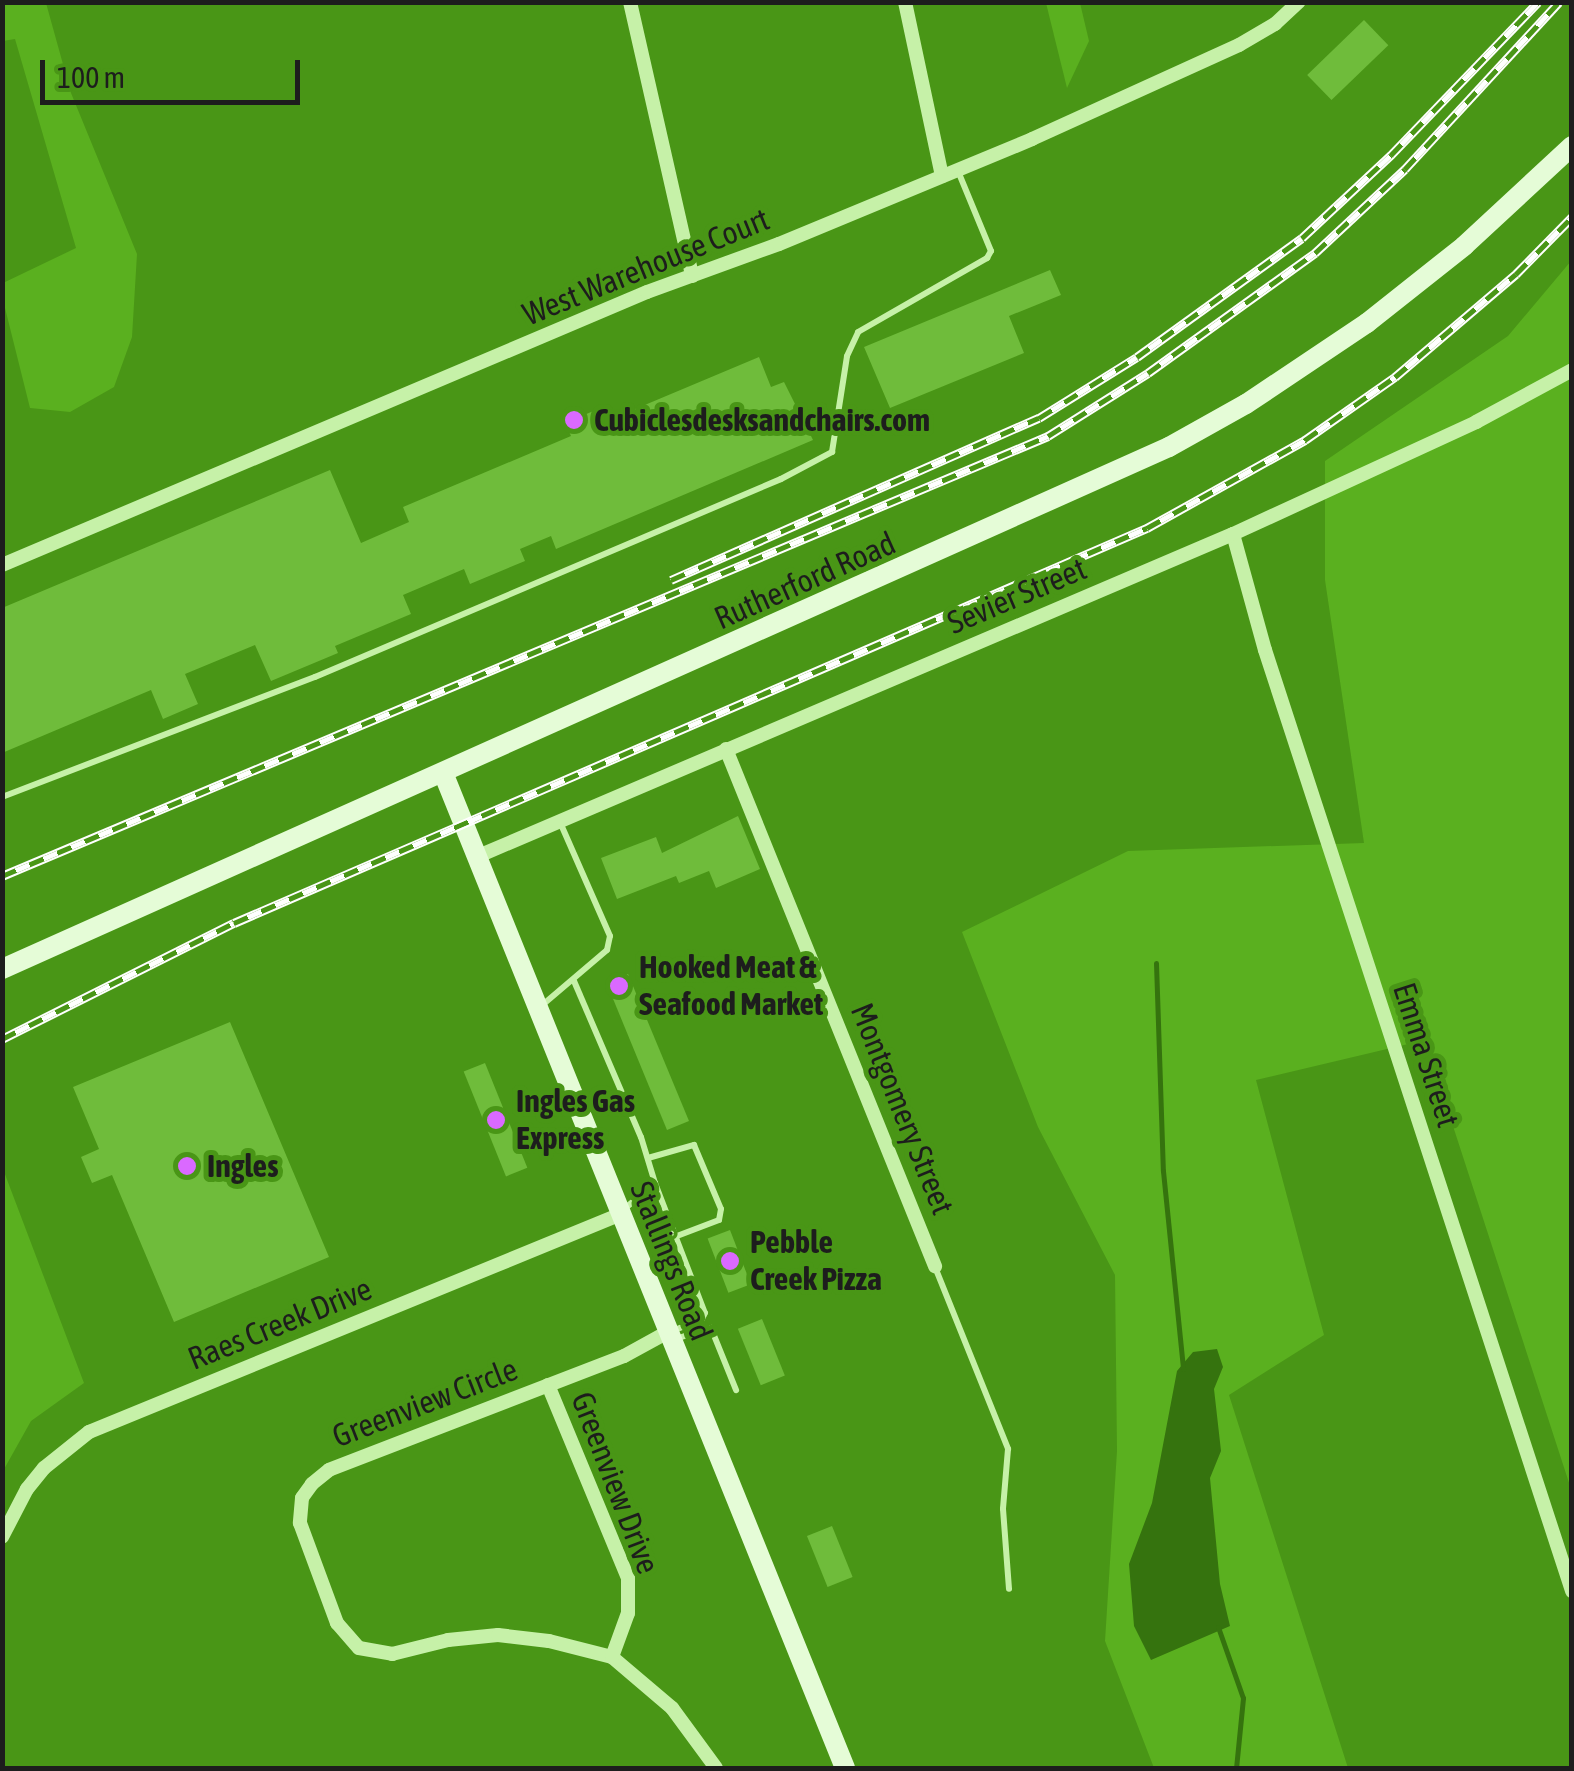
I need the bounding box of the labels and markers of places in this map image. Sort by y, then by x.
place label: Cubiclesdesksandchairs.com [594,401,930,439]
marker: Cubiclesdesksandchairs.com [563,409,585,431]
place label: Hooked Meat & Seafood Market [639,949,823,1024]
marker: Hooked Meat & Seafood Market [608,975,630,997]
place label: Ingles Gas Express [516,1083,635,1158]
marker: Ingles Gas Express [485,1109,507,1131]
place label: Ingles [207,1147,278,1185]
marker: Ingles [176,1155,198,1177]
place label: Pebble Creek Pizza [750,1224,882,1299]
marker: Pebble Creek Pizza [719,1250,741,1272]

